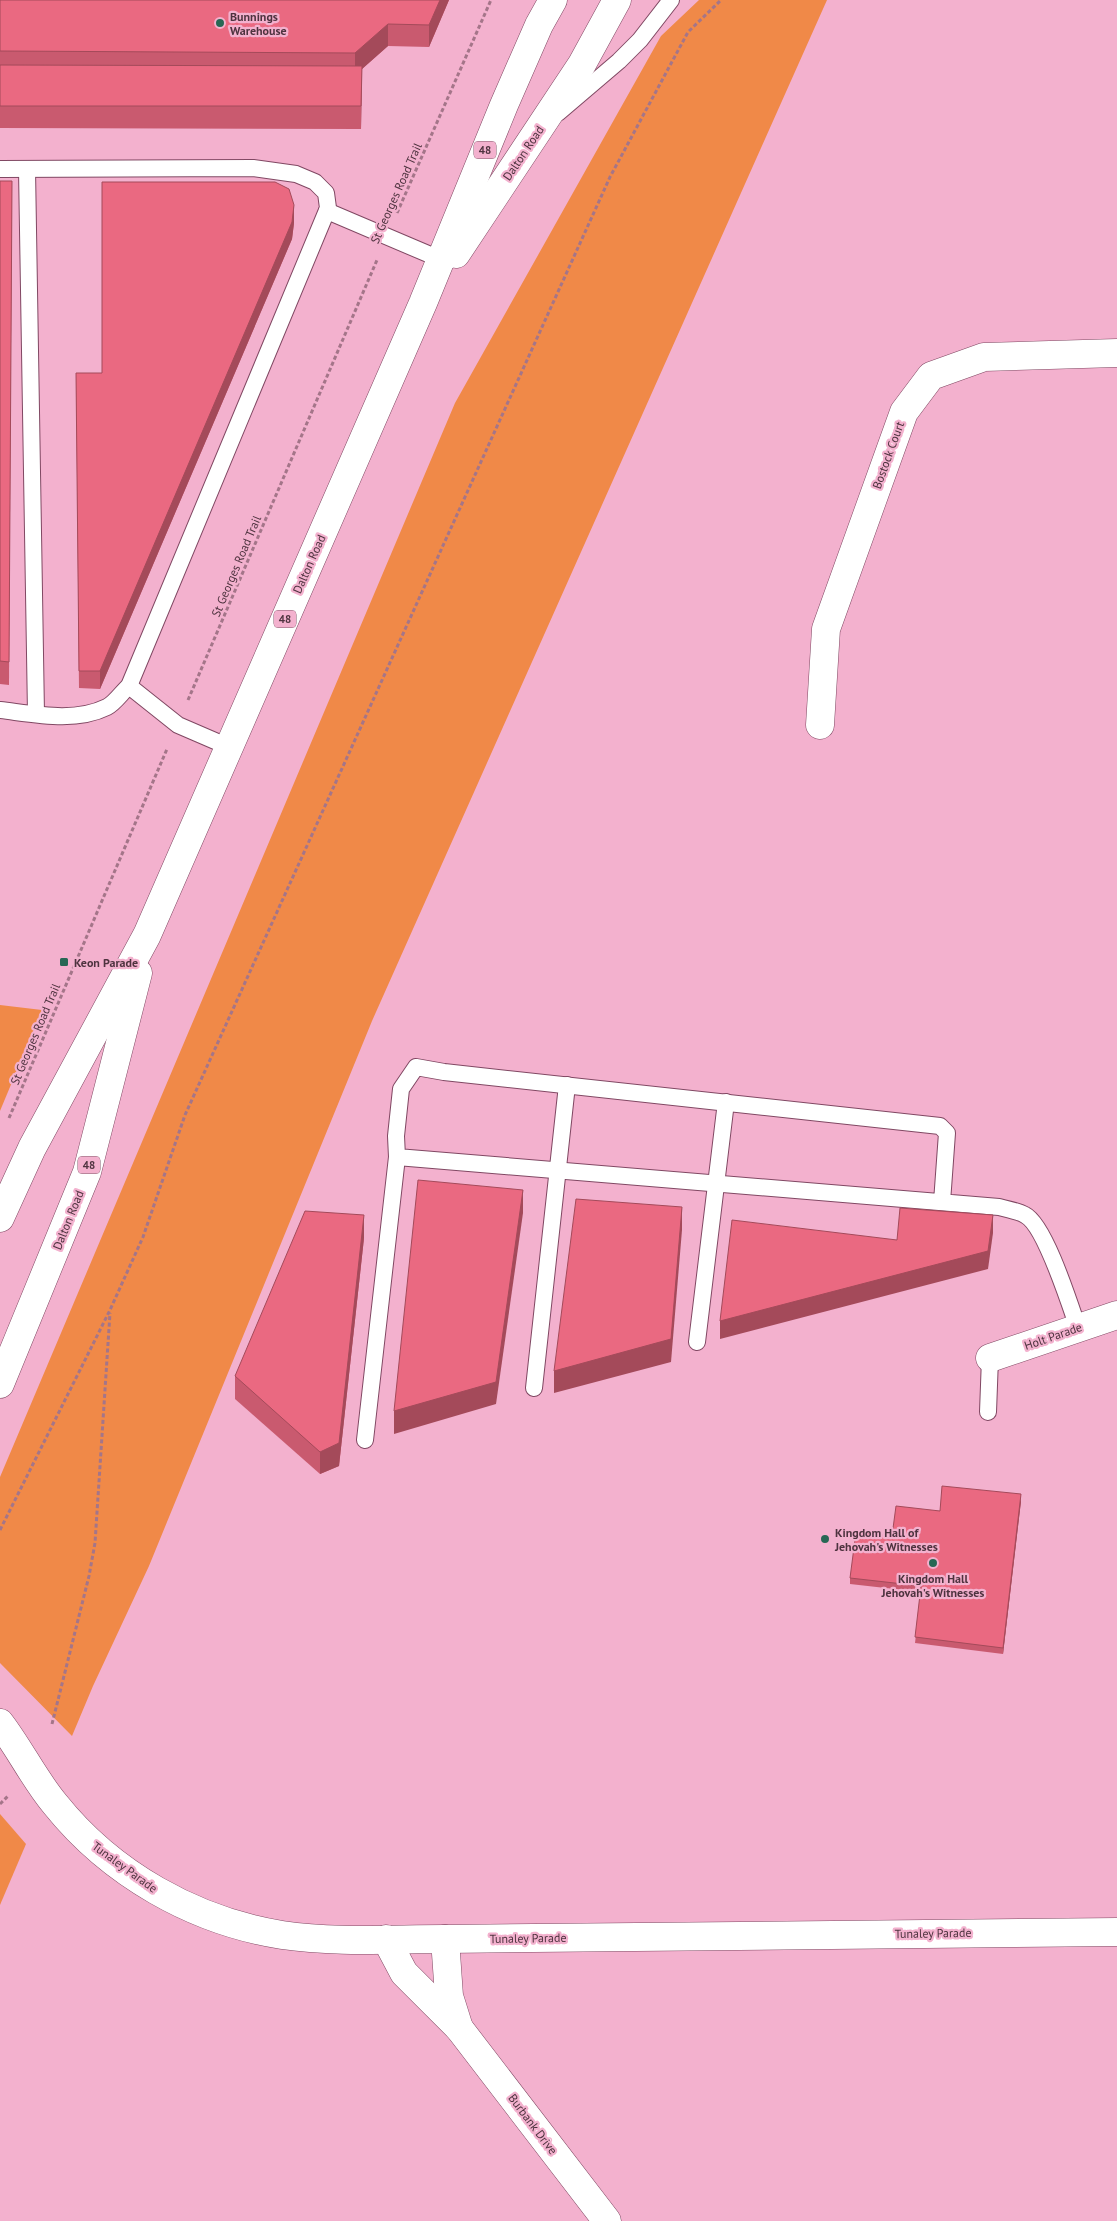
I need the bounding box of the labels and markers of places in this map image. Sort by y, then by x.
place label: Bunnings Warehouse [230,9,287,38]
marker: Bunnings Warehouse [214,17,226,29]
place label: Keon Parade [74,955,138,970]
marker: Keon Parade [58,956,70,968]
place label: Kingdom Hall of Jehovah's Witnesses [834,1525,938,1554]
marker: Kingdom Hall of Jehovah's Witnesses [819,1533,831,1545]
marker: Kingdom Hall Jehovah's Witnesses [927,1557,939,1569]
place label: Kingdom Hall Jehovah's Witnesses [881,1571,984,1600]

